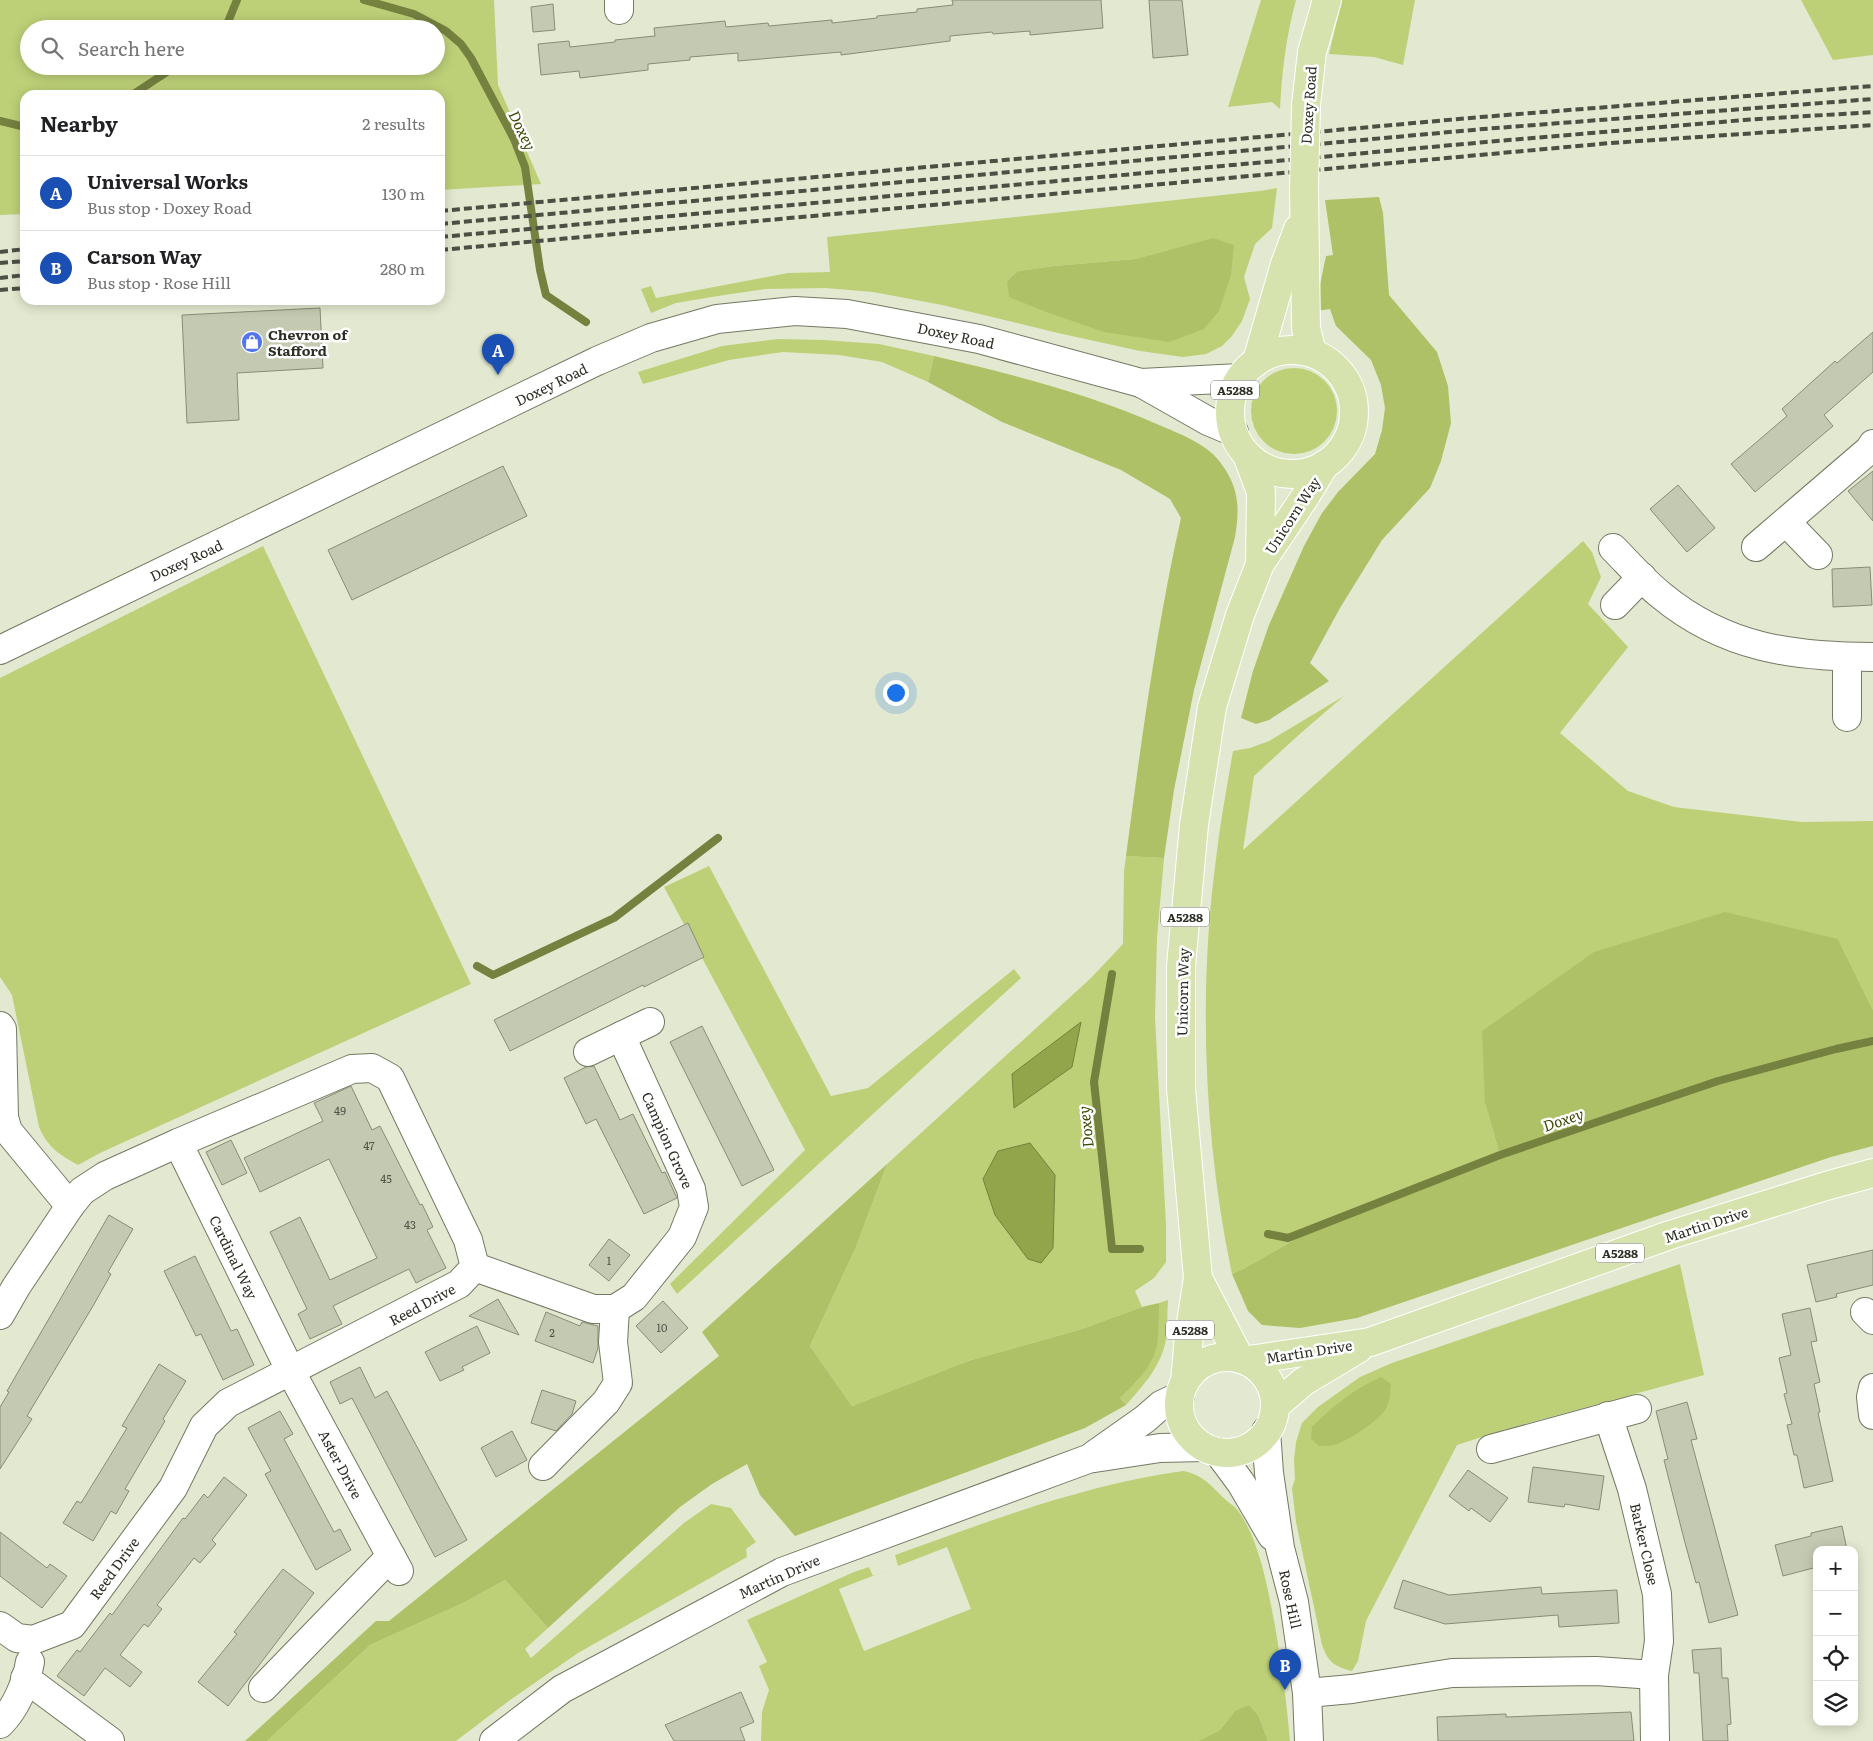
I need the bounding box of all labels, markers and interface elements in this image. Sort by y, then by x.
search box [20,20,445,75]
icon: search [38,34,66,62]
text: Search here [78,34,185,62]
street label: Doxey Road [1295,65,1321,145]
water label: Doxey [504,106,542,154]
text: Nearby [40,107,118,138]
text: 2 results [362,111,425,135]
text: Universal Works [87,167,248,195]
text: A [50,181,62,205]
text: 130 m [382,181,425,205]
text: Bus stop · Doxey Road [87,195,252,219]
text: Carson Way [87,242,202,270]
text: B [50,256,62,280]
text: 280 m [380,256,425,280]
text: Bus stop · Rose Hill [87,270,231,294]
street label: Doxey Road [916,317,997,353]
place label: Chevron of Stafford [268,324,349,360]
shop icon: Chevron of Stafford [240,330,264,354]
pin: A [482,334,514,375]
street label: Doxey Road [511,358,591,410]
road number: A5288 [1211,380,1259,400]
street label: Unicorn Way [1259,472,1325,558]
street label: Doxey Road [146,534,226,586]
your location [883,680,909,706]
road number: A5288 [1161,908,1209,926]
street label: Unicorn Way [1171,947,1193,1036]
street label: Campion Grove [638,1088,698,1192]
water label: Doxey [1539,1101,1587,1137]
house number: 49 [334,1102,346,1118]
water label: Doxey [1071,1105,1099,1149]
house number: 47 [363,1137,375,1153]
house number: 45 [380,1170,392,1186]
street label: Martin Drive [1662,1201,1750,1247]
street label: Cardinal Way [205,1212,263,1303]
house number: 43 [404,1216,416,1232]
road number: A5288 [1596,1244,1644,1262]
house number: 1 [607,1252,612,1268]
street label: Reed Drive [385,1278,459,1330]
house number: 10 [657,1319,667,1335]
road number: A5288 [1166,1320,1214,1340]
house number: 2 [549,1324,555,1340]
street label: Martin Drive [1264,1334,1354,1368]
street label: Aster Drive [314,1426,368,1502]
street label: Barker Close [1626,1501,1664,1587]
street label: Reed Drive [85,1533,143,1603]
map controls [1813,1546,1858,1726]
button: + [1813,1546,1858,1591]
street label: Martin Drive [735,1549,823,1603]
street label: Rose Hill [1275,1568,1307,1631]
button: − [1813,1591,1858,1636]
button: locate [1813,1636,1858,1681]
pin: B [1269,1649,1301,1690]
button: layers [1813,1681,1858,1726]

